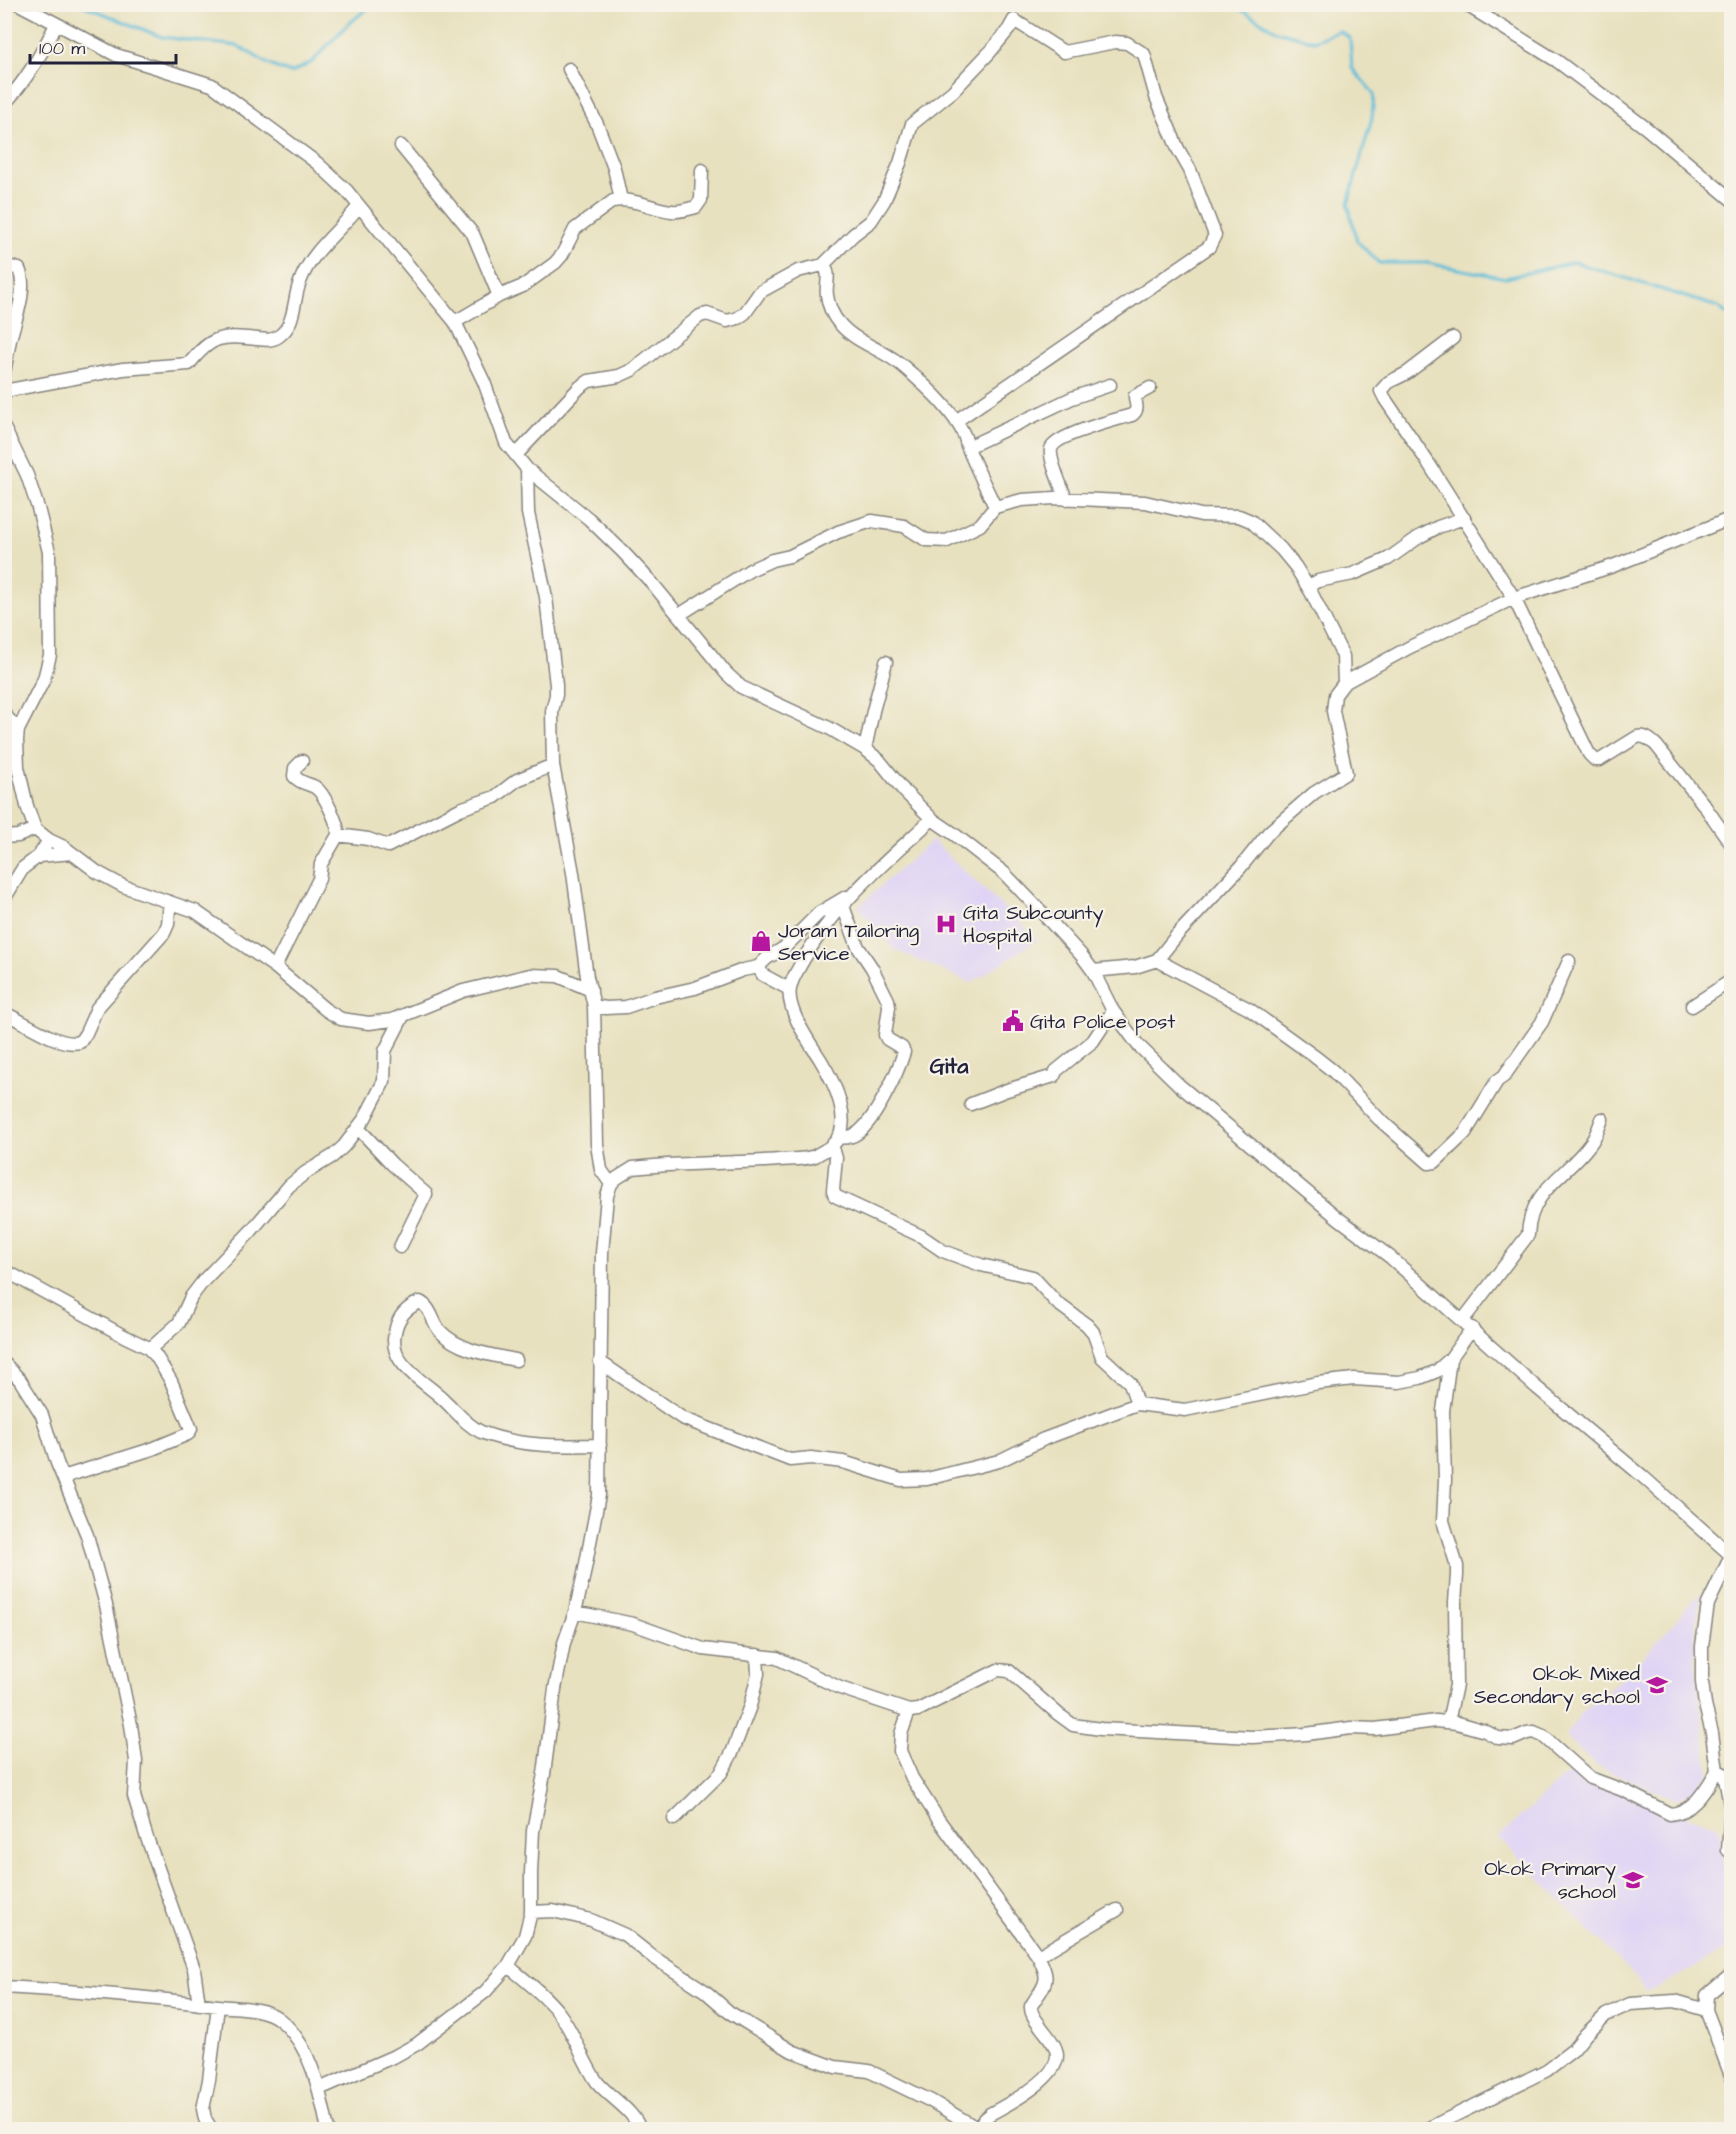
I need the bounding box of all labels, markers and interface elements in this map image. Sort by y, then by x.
scale bar [30,27,176,65]
text: 100 m [39,36,85,61]
place label: Gita Subcounty Hospital [963,899,1104,950]
hospital icon: Gita Subcounty Hospital [934,912,958,936]
place label: Joram Tailoring Service [778,917,919,968]
shop icon: Joram Tailoring Service [749,929,773,953]
place label: Gita Police post [1030,1008,1175,1036]
public building icon: Gita Police post [1001,1009,1025,1033]
district label: Gita [930,1051,969,1082]
place label: Okok Mixed Secondary school [1474,1660,1640,1712]
school or university icon: Okok Mixed Secondary school [1645,1673,1669,1697]
place label: Okok Primary school [1484,1855,1616,1906]
school or university icon: Okok Primary school [1621,1868,1645,1892]

